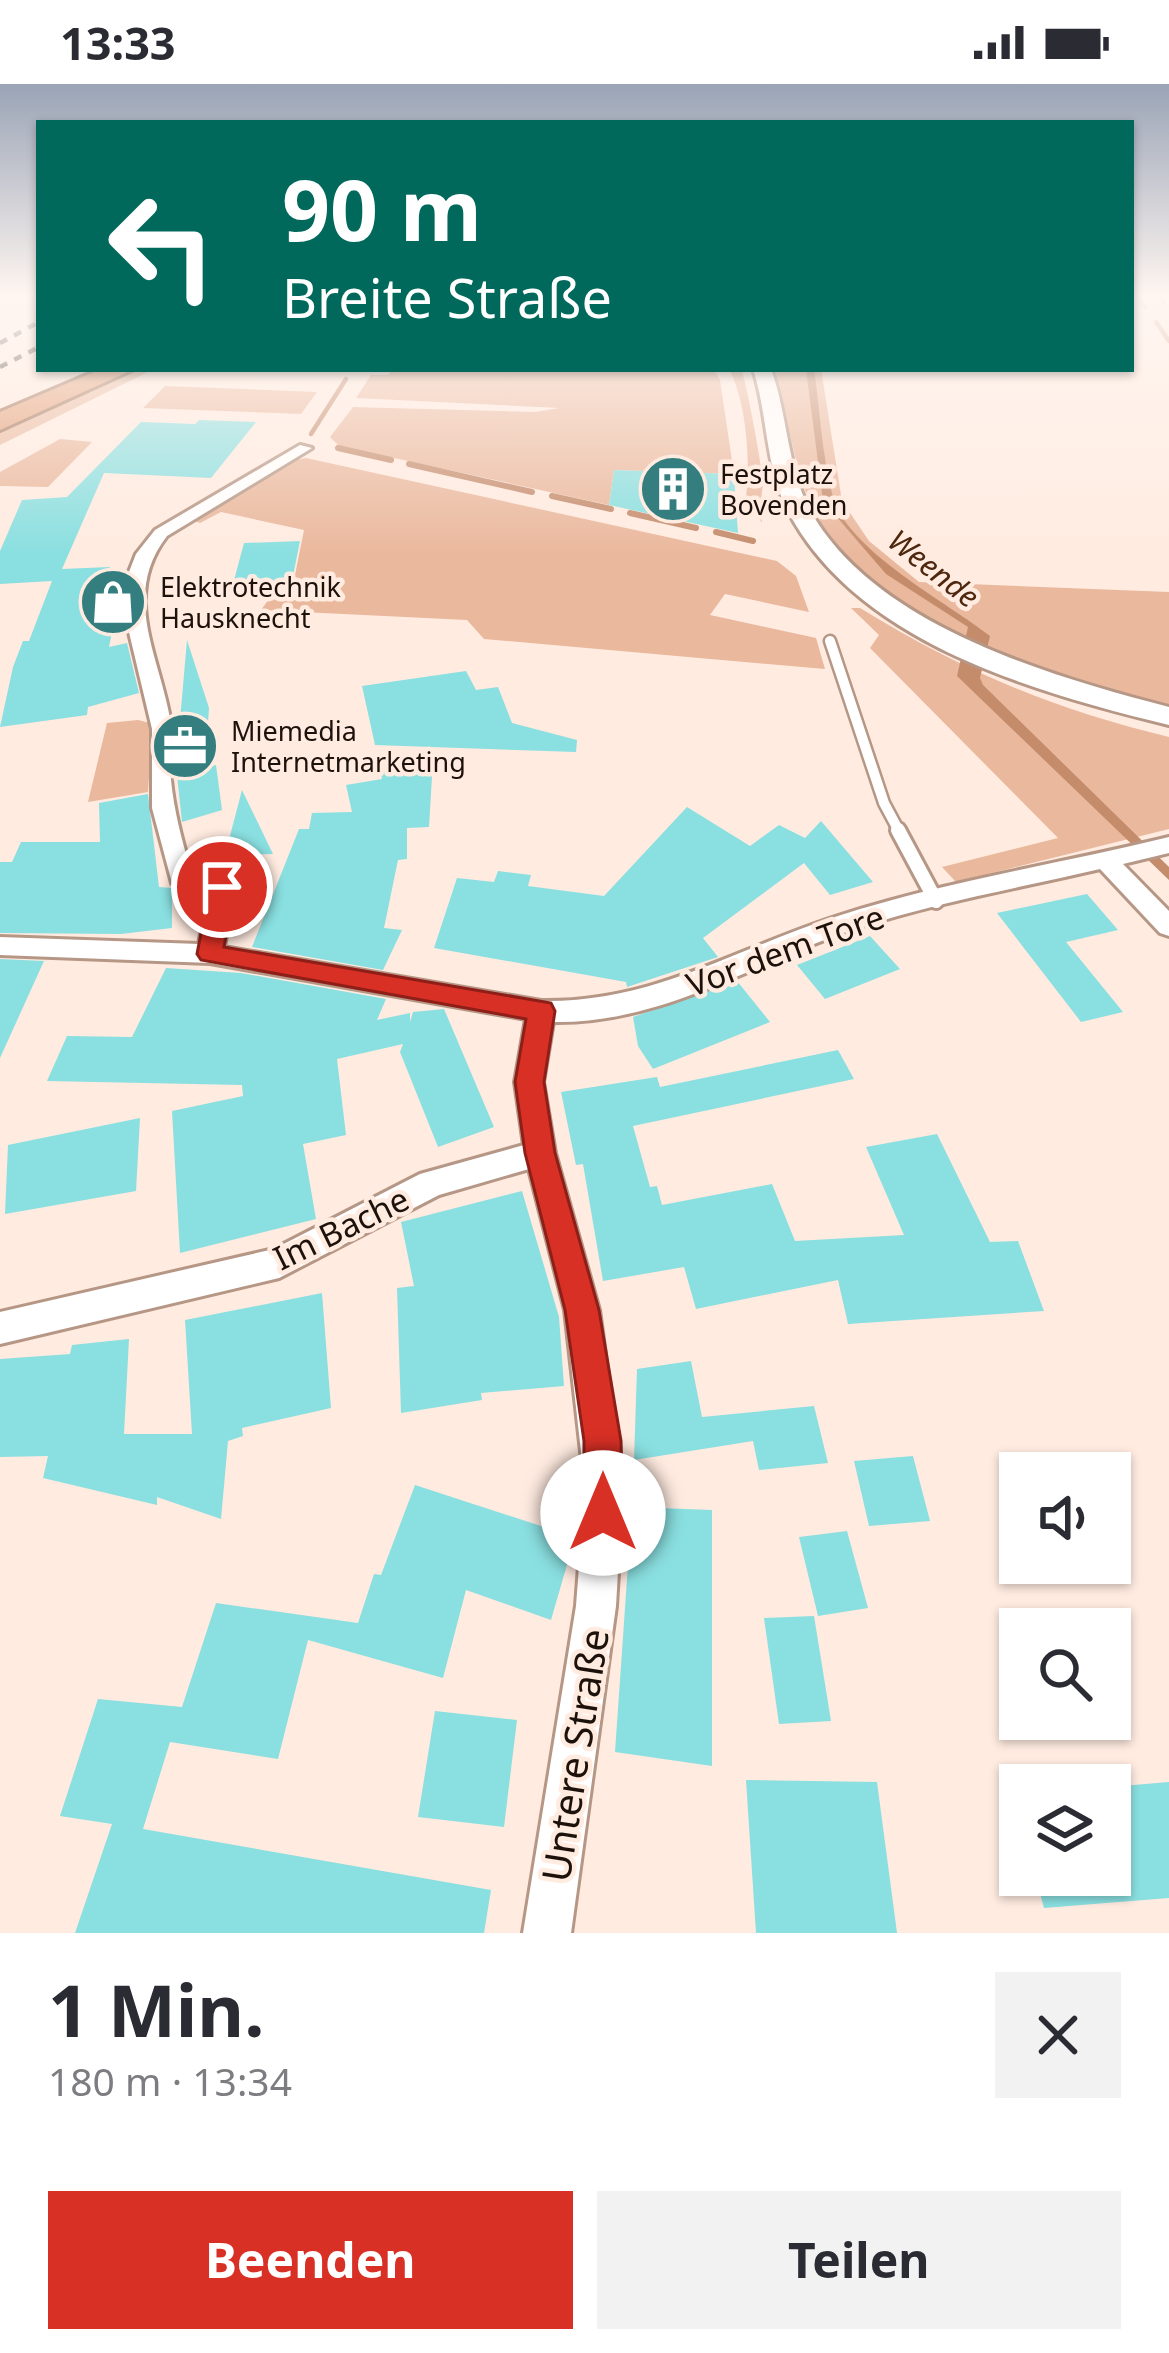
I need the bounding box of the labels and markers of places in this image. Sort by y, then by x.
building icon: Festplatz Bovenden [638,454,708,524]
place label: Festplatz Bovenden [720,455,848,523]
shop icon: Elektrotechnik Hausknecht [78,567,148,637]
place label: Elektrotechnik Hausknecht [160,568,342,636]
office icon: Miemedia Internetmarketing [150,711,220,781]
place label: Miemedia Internetmarketing [231,712,466,780]
pin [171,836,273,938]

